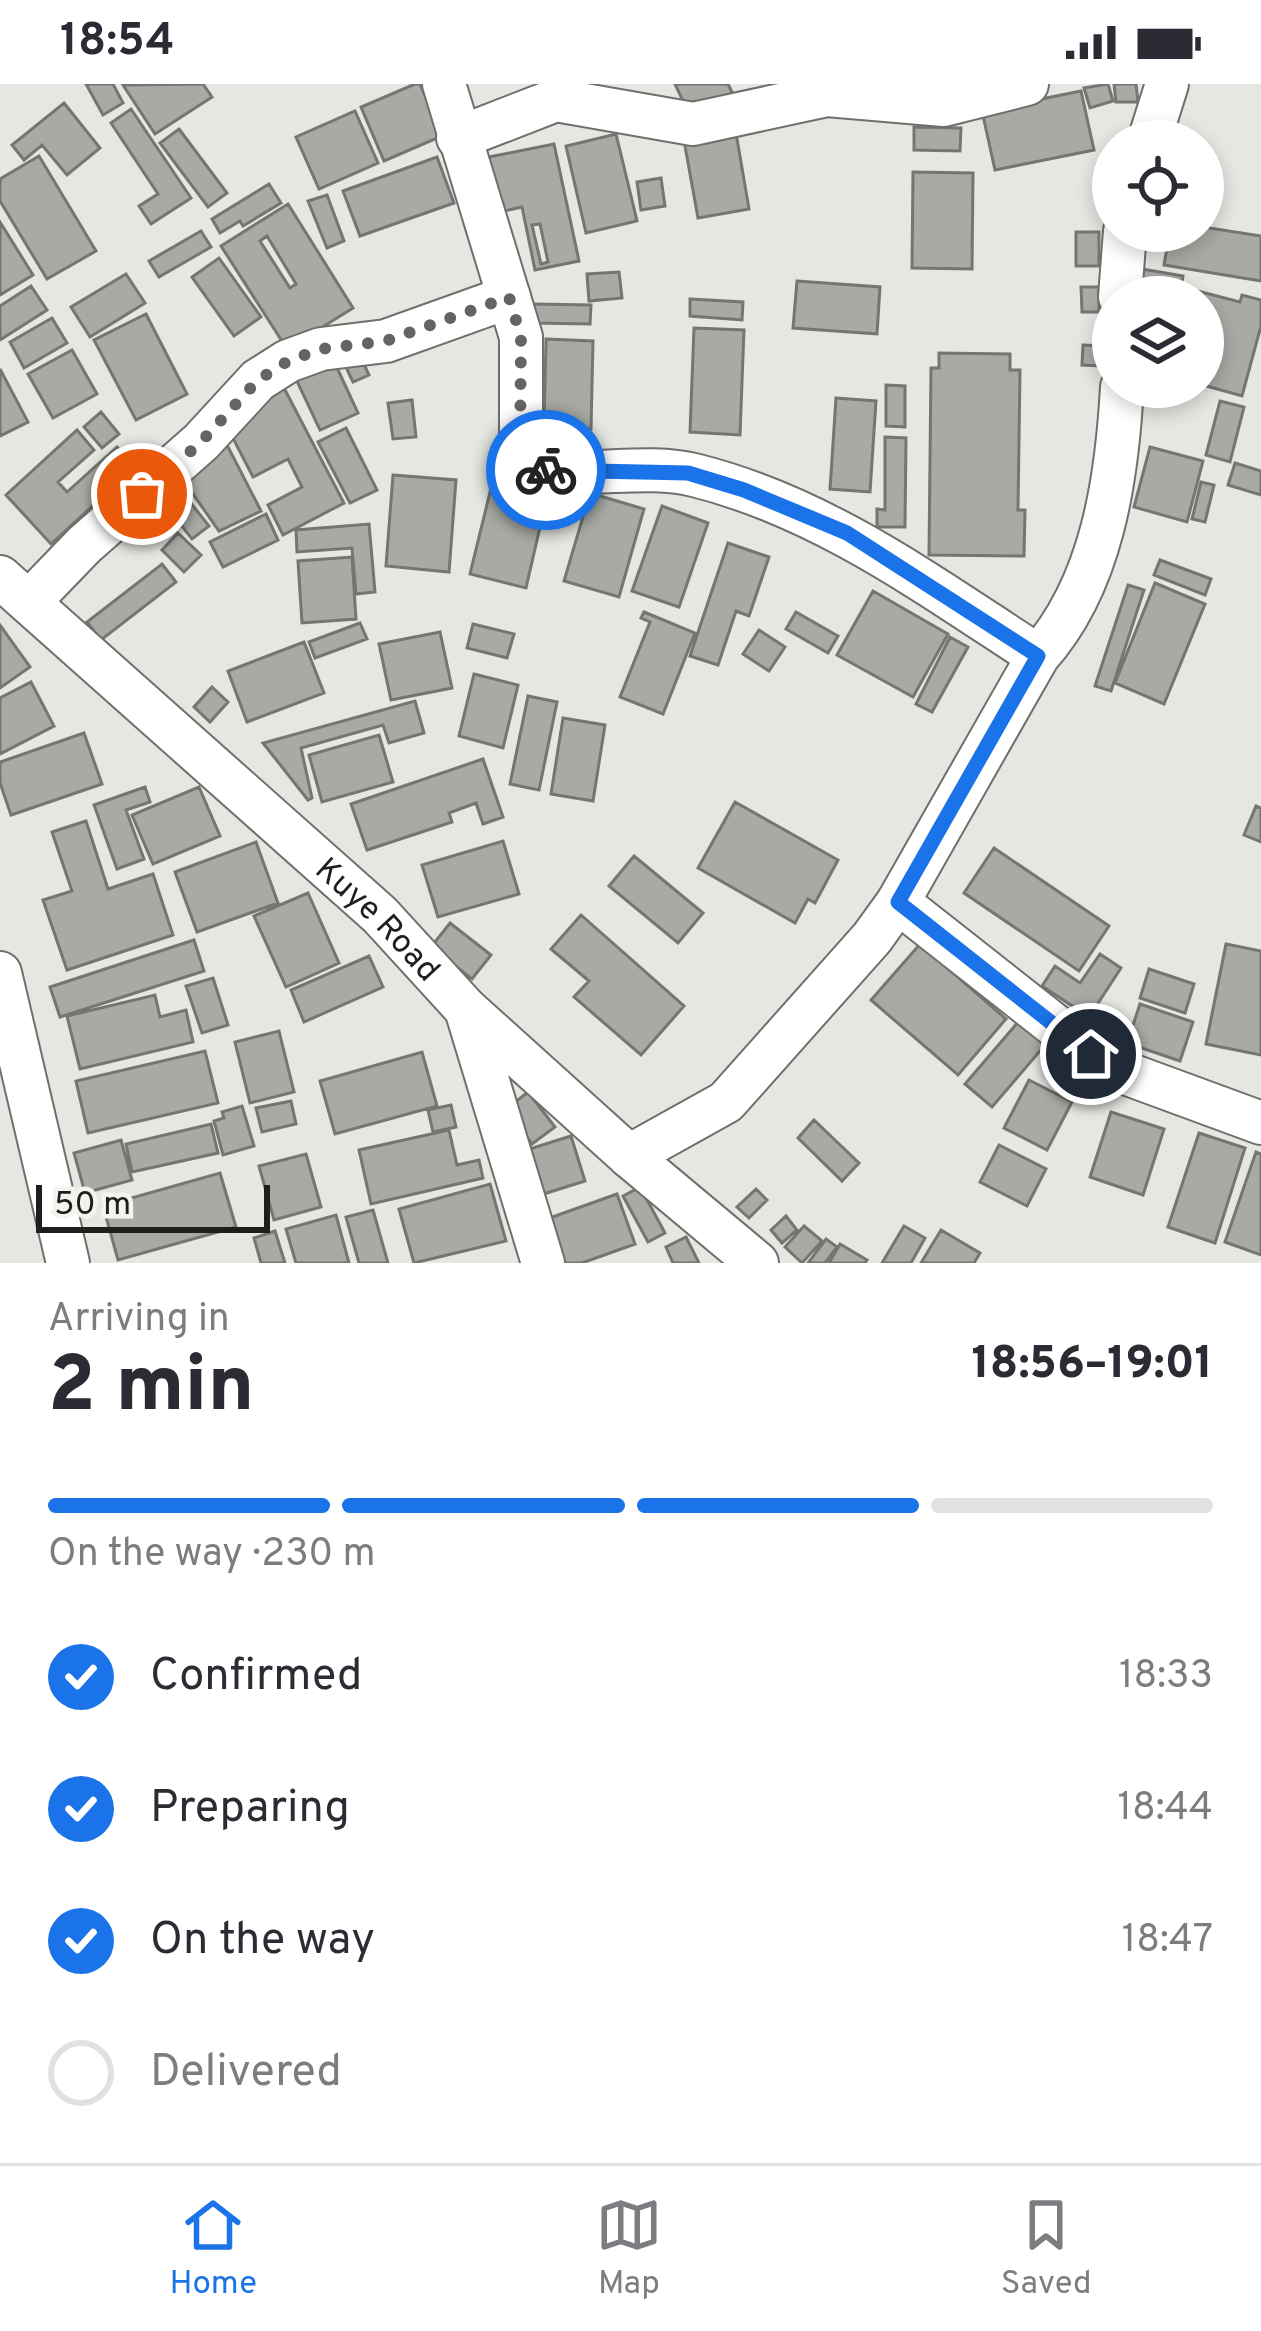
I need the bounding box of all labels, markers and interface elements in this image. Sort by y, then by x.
text: 18:54 [60,14,175,71]
map controls [1092,120,1224,408]
button: locate [1092,120,1224,252]
button: layers [1092,276,1224,408]
courier [486,410,606,530]
icon: bike [513,437,579,503]
pin [91,443,193,545]
icon: bag [109,461,175,527]
street label: Kuye Road [305,850,447,992]
pin [1040,1003,1142,1105]
icon: home [1058,1021,1124,1087]
scale bar [36,1179,270,1232]
text: 50 m [54,1185,131,1227]
text: Arriving in [48,1296,230,1345]
text: 18:56–19:01 [971,1337,1213,1394]
text: 2 min [48,1340,254,1439]
text: On the way · 230 m [48,1531,375,1580]
icon: check [48,1644,114,1710]
text: Confirmed [150,1649,362,1706]
text: 18:33 [1119,1653,1213,1702]
icon: check [48,1776,114,1842]
text: Preparing [150,1781,350,1838]
text: 18:44 [1117,1785,1213,1834]
icon: check [48,1908,114,1974]
text: On the way [150,1913,375,1970]
text: 18:47 [1122,1917,1213,1966]
text: Delivered [150,2045,342,2102]
tab: Home [169,2192,257,2306]
tab: Map [596,2192,662,2306]
tab: Saved [1001,2192,1092,2306]

